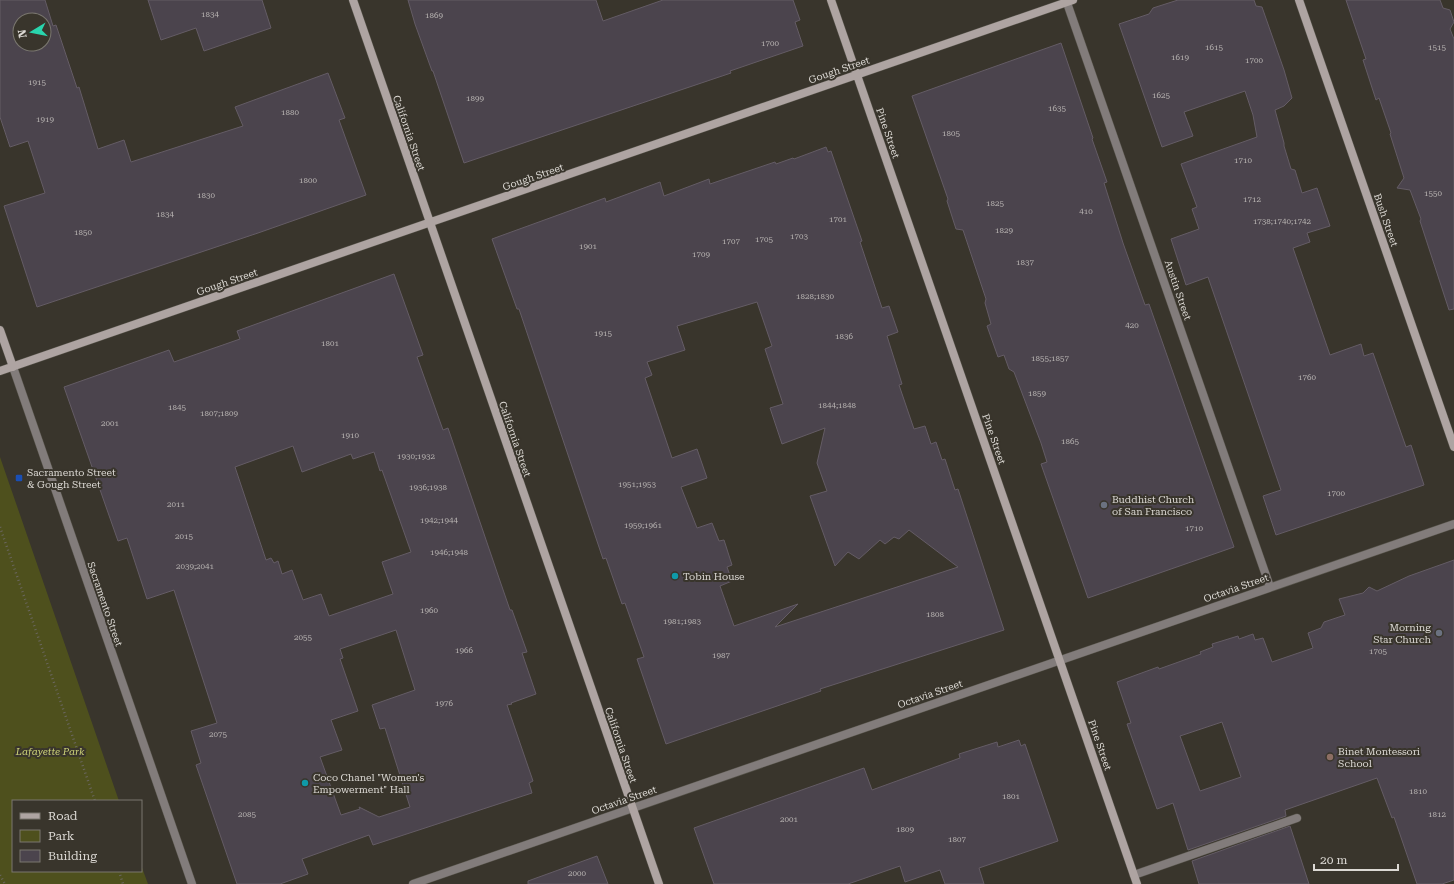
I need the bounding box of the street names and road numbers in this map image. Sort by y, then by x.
street label: Gough Street [807,54,871,86]
street label: California Street [391,94,427,173]
street label: Pine Street [874,106,902,160]
street label: Gough Street [501,161,565,193]
street label: Bush Street [1372,192,1400,248]
street label: Austin Street [1163,259,1193,322]
street label: Gough Street [195,266,259,298]
street label: California Street [497,400,533,479]
street label: Pine Street [980,412,1008,466]
street label: Sacramento Street [85,560,125,648]
street label: Octavia Street [1202,572,1270,604]
street label: Octavia Street [896,678,964,710]
street label: California Street [603,706,639,785]
street label: Pine Street [1086,718,1114,772]
street label: Octavia Street [590,784,658,816]

